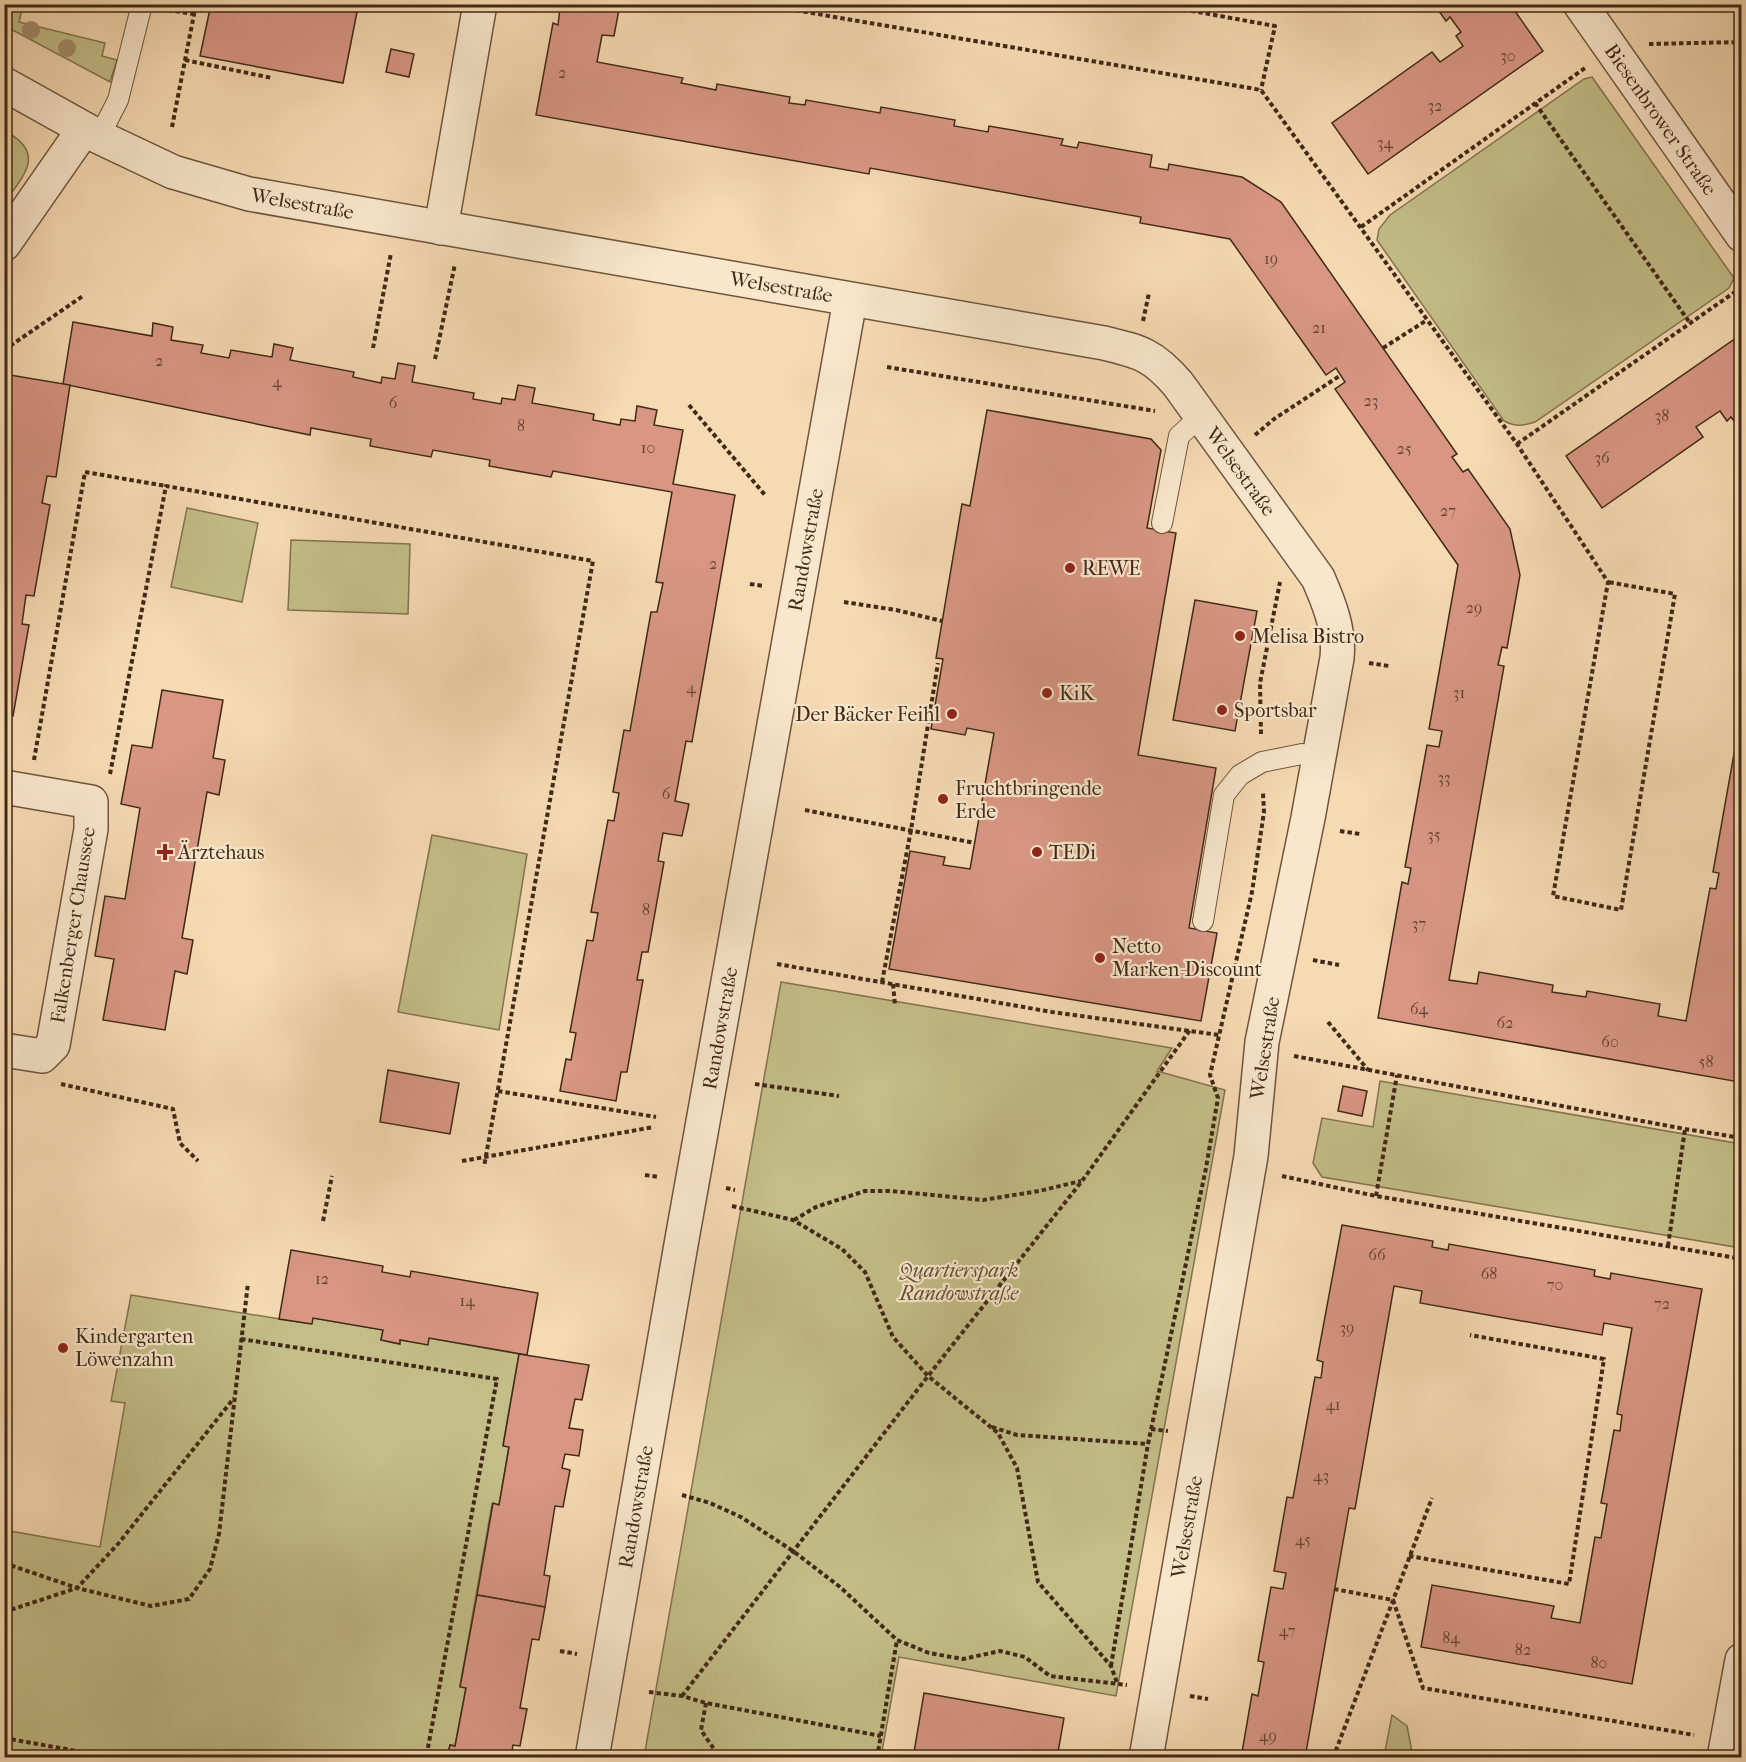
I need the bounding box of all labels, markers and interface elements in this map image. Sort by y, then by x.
street label: Biesenbrower Straße [1600,39,1722,200]
house number: 30 [1500,46,1516,65]
house number: 2 [558,63,566,82]
house number: 32 [1428,96,1442,115]
house number: 34 [1377,133,1394,152]
street label: Welsestraße [248,183,356,224]
house number: 19 [1264,249,1278,268]
street label: Welsestraße [727,266,835,307]
house number: 21 [1312,318,1326,337]
house number: 2 [155,351,163,370]
house number: 4 [272,372,282,391]
house number: 23 [1364,391,1378,410]
house number: 6 [389,393,398,412]
house number: 38 [1655,406,1669,425]
house number: 8 [517,416,525,435]
street label: Welsestraße [1201,421,1281,520]
house number: 10 [641,438,655,457]
house number: 25 [1396,439,1412,458]
house number: 36 [1594,448,1610,467]
street label: Randowstraße [783,486,828,613]
house number: 27 [1440,501,1456,520]
house number: 2 [709,554,717,573]
place label: REWE [1082,557,1141,580]
marker: REWE [1063,561,1077,575]
house number: 29 [1466,598,1482,617]
place label: Melisa Bistro [1252,625,1364,648]
marker: Melisa Bistro [1233,629,1247,643]
house number: 4 [686,678,696,697]
place label: KiK [1059,682,1095,705]
house number: 31 [1453,683,1465,702]
marker: KiK [1040,686,1054,700]
place label: Sportsbar [1234,699,1317,722]
place label: Der Bäcker Feihl [795,703,940,726]
marker: Sportsbar [1215,703,1229,717]
marker: Der Bäcker Feihl [945,707,959,721]
house number: 33 [1437,768,1451,787]
place label: Fruchtbringende Erde [955,777,1102,823]
house number: 6 [662,784,671,803]
marker: Fruchtbringende Erde [936,792,950,806]
street label: Falkenberger Chaussee [46,825,100,1025]
house number: 35 [1427,825,1441,844]
place label: Ärztehaus [177,840,264,864]
place label: TEDi [1049,841,1096,864]
marker: Ärztehaus [156,843,174,861]
marker: TEDi [1030,845,1044,859]
house number: 8 [642,900,650,919]
house number: 37 [1412,914,1426,933]
place label: Netto Marken-Discount [1112,935,1262,981]
marker: Netto Marken-Discount [1093,951,1107,965]
street label: Randowstraße [697,965,742,1091]
street label: Welsestraße [1245,995,1285,1102]
house number: 64 [1410,999,1429,1018]
house number: 62 [1497,1013,1513,1032]
house number: 60 [1601,1032,1619,1051]
house number: 58 [1699,1052,1713,1071]
house number: 66 [1368,1245,1386,1264]
park label: Quartierspark Randowstraße [898,1259,1019,1305]
house number: 68 [1481,1264,1497,1283]
house number: 12 [315,1269,329,1288]
house number: 70 [1547,1275,1563,1294]
house number: 14 [459,1291,475,1310]
house number: 72 [1654,1294,1670,1313]
house number: 39 [1340,1318,1354,1337]
place label: Kindergarten Löwenzahn [75,1325,194,1371]
marker: Kindergarten Löwenzahn [56,1341,70,1355]
house number: 41 [1325,1395,1341,1414]
street label: Randowstraße [614,1443,658,1570]
house number: 43 [1313,1466,1329,1485]
street label: Welsestraße [1166,1474,1207,1581]
house number: 45 [1295,1530,1311,1549]
house number: 47 [1279,1621,1296,1640]
house number: 84 [1442,1628,1460,1647]
house number: 82 [1515,1640,1531,1659]
house number: 80 [1591,1653,1607,1672]
house number: 49 [1259,1726,1277,1745]

